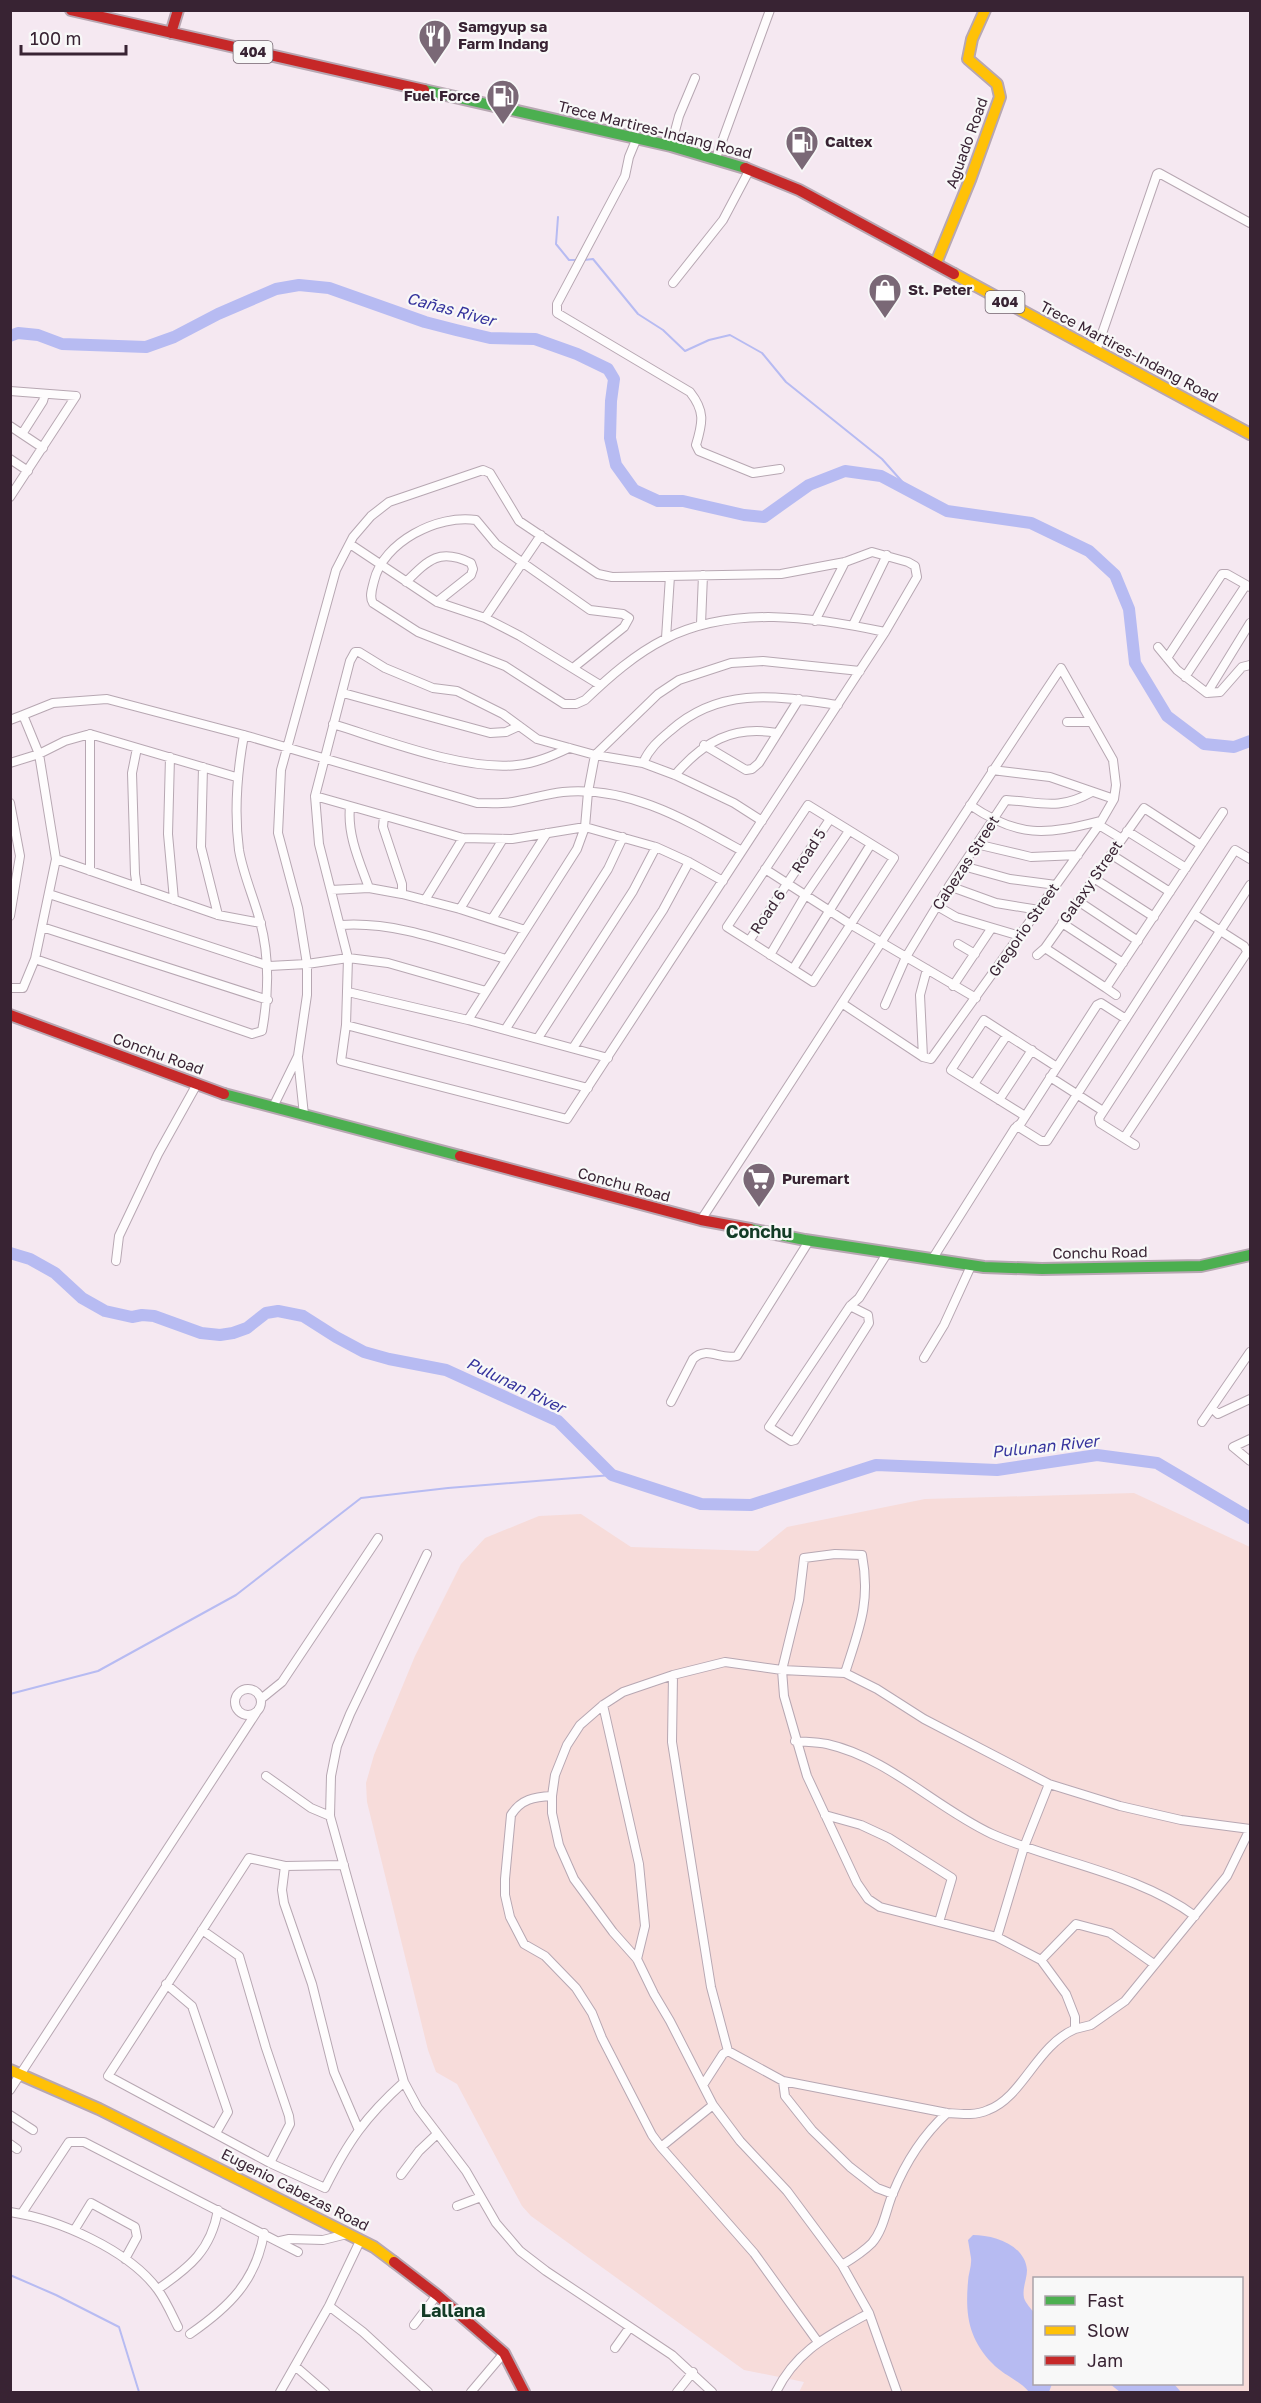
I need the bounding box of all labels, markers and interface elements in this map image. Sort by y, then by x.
place label: Samgyup sa Farm Indang [458,17,548,52]
scale bar [21,18,126,56]
restaurant icon: Samgyup sa Farm Indang [417,18,453,65]
text: 100 m [30,27,81,49]
road number: 404 [234,41,272,63]
fuel station icon: Fuel Force [485,78,521,125]
place label: Fuel Force [404,86,480,104]
street label: Aguado Road [941,95,991,191]
street label: Trece Martires-Indang Road [556,96,754,162]
fuel station icon: Caltex [784,124,820,171]
place label: Caltex [825,132,873,150]
shop icon: St. Peter [867,272,903,319]
place label: St. Peter [908,280,972,298]
water label: Cañas River [405,288,500,331]
road number: 404 [986,291,1024,313]
street label: Trece Martires-Indang Road [1037,296,1222,406]
street label: Cabezas Street [928,812,1002,913]
street label: Road 5 [787,825,829,876]
street label: Galaxy Street [1055,836,1125,926]
street label: Gregorio Street [984,879,1062,980]
street label: Road 6 [746,886,788,937]
street label: Conchu Road [110,1028,206,1078]
supermarket icon: Puremart [741,1161,777,1208]
street label: Conchu Road [576,1163,673,1205]
place label: Puremart [782,1169,849,1187]
district label: Conchu [726,1220,792,1242]
street label: Conchu Road [1052,1242,1148,1262]
water label: Pulunan River [464,1353,571,1419]
water label: Pulunan River [991,1430,1102,1462]
street label: Eugenio Cabezas Road [219,2144,372,2234]
legend [1033,2277,1243,2385]
text: Fast [1087,2289,1124,2311]
district label: Lallana [421,2299,485,2321]
text: Slow [1087,2319,1130,2341]
text: Jam [1087,2349,1123,2371]

